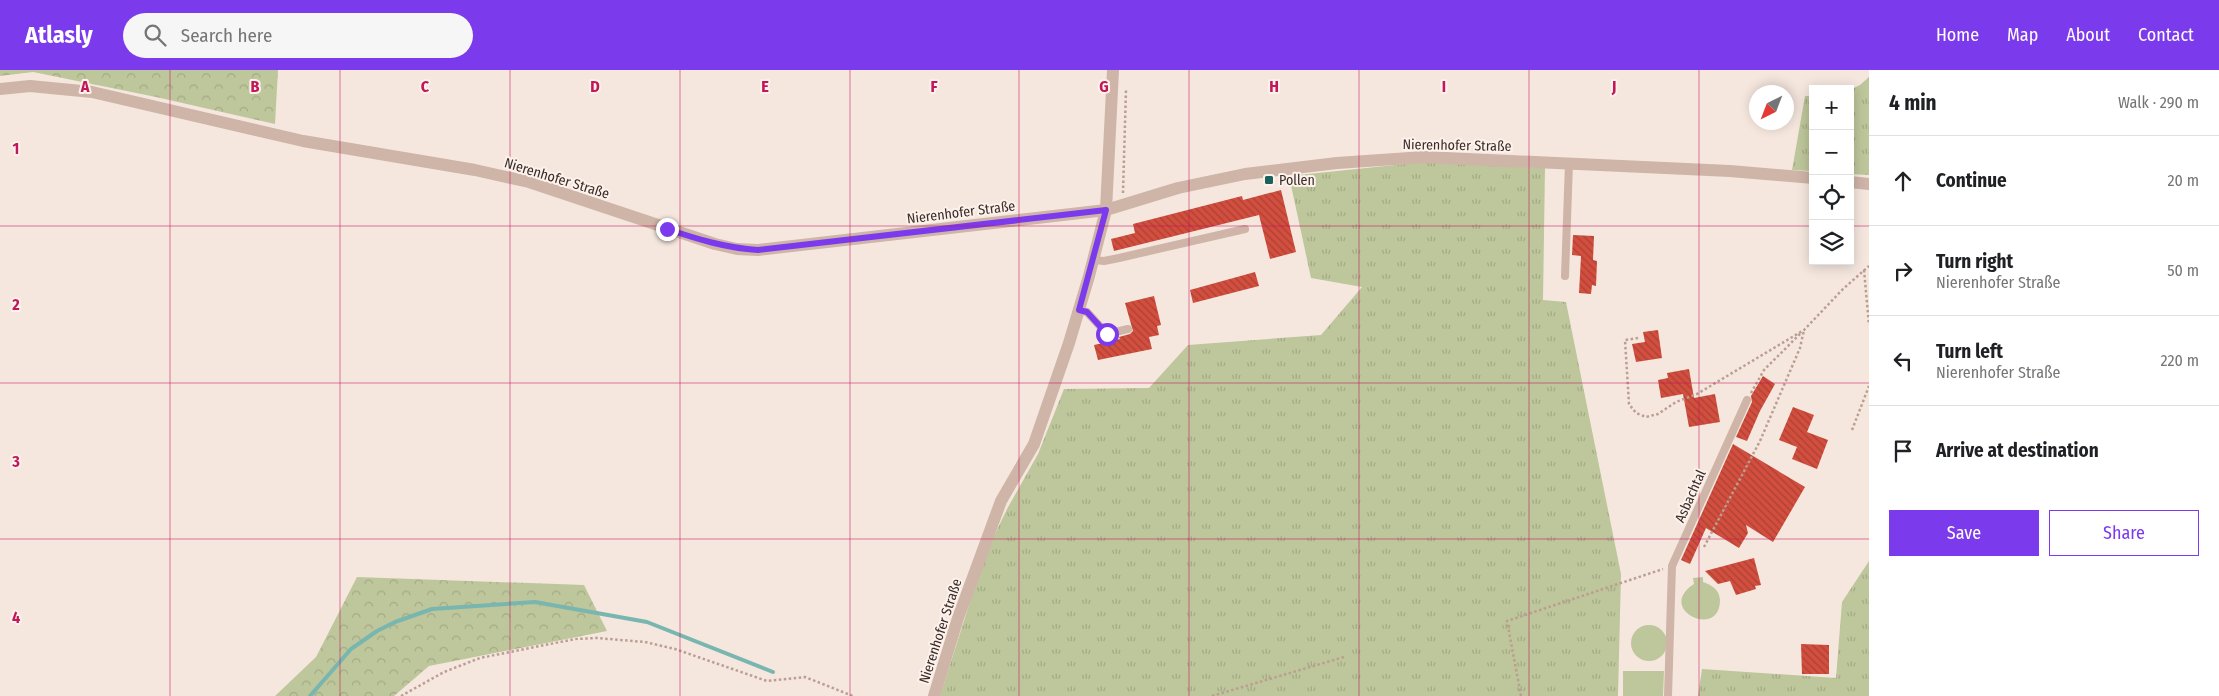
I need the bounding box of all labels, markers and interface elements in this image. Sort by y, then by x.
search box [123,13,473,58]
text: Atlasly [25,21,93,49]
icon: search [141,21,169,49]
text: Search here [181,24,272,47]
text: Home [1936,24,1979,46]
text: Map [2007,24,2038,46]
text: About [2066,24,2110,46]
text: Contact [2138,24,2194,46]
text: A [80,77,90,96]
text: B [251,77,260,96]
text: C [421,77,430,96]
text: D [590,77,600,96]
text: E [761,77,769,96]
text: F [930,77,938,96]
text: G [1099,77,1109,96]
text: H [1269,77,1279,96]
text: I [1442,77,1446,96]
text: J [1611,77,1616,96]
north arrow [1749,85,1794,130]
map controls [1809,85,1854,265]
button: + [1809,85,1854,130]
text: 4 min [1889,90,1937,116]
text: Walk · 290 m [2118,93,2199,112]
button: − [1809,130,1854,175]
street label: Nierenhofer Straße [1402,136,1512,155]
text: 1 [13,139,19,158]
street label: Nierenhofer Straße [502,154,612,203]
icon: ahead [1889,167,1917,195]
text: Continue [1936,169,2007,192]
text: 20 m [2168,171,2199,190]
place label: Pollen [1279,172,1315,189]
marker: Pollen [1263,174,1275,186]
button: locate [1809,175,1854,220]
street label: Nierenhofer Straße [906,197,1016,228]
route end [656,218,679,241]
button: layers [1809,220,1854,265]
text: Turn right [1936,250,2013,273]
icon: right [1889,257,1917,285]
text: 50 m [2167,261,2199,280]
text: Nierenhofer Straße [1936,273,2061,292]
text: 2 [11,295,20,314]
route start [1096,323,1119,346]
text: Turn left [1936,340,2003,363]
icon: left [1889,347,1917,375]
text: 220 m [2160,351,2199,370]
text: Nierenhofer Straße [1936,363,2061,382]
icon: arrive [1889,437,1917,465]
text: Arrive at destination [1936,439,2099,462]
text: 3 [11,452,20,471]
street label: Asbachtal [1671,467,1710,525]
button: Save [1889,510,2039,556]
button: Share [2049,510,2199,556]
street label: Nierenhofer Straße [916,577,965,686]
text: 4 [12,608,20,627]

